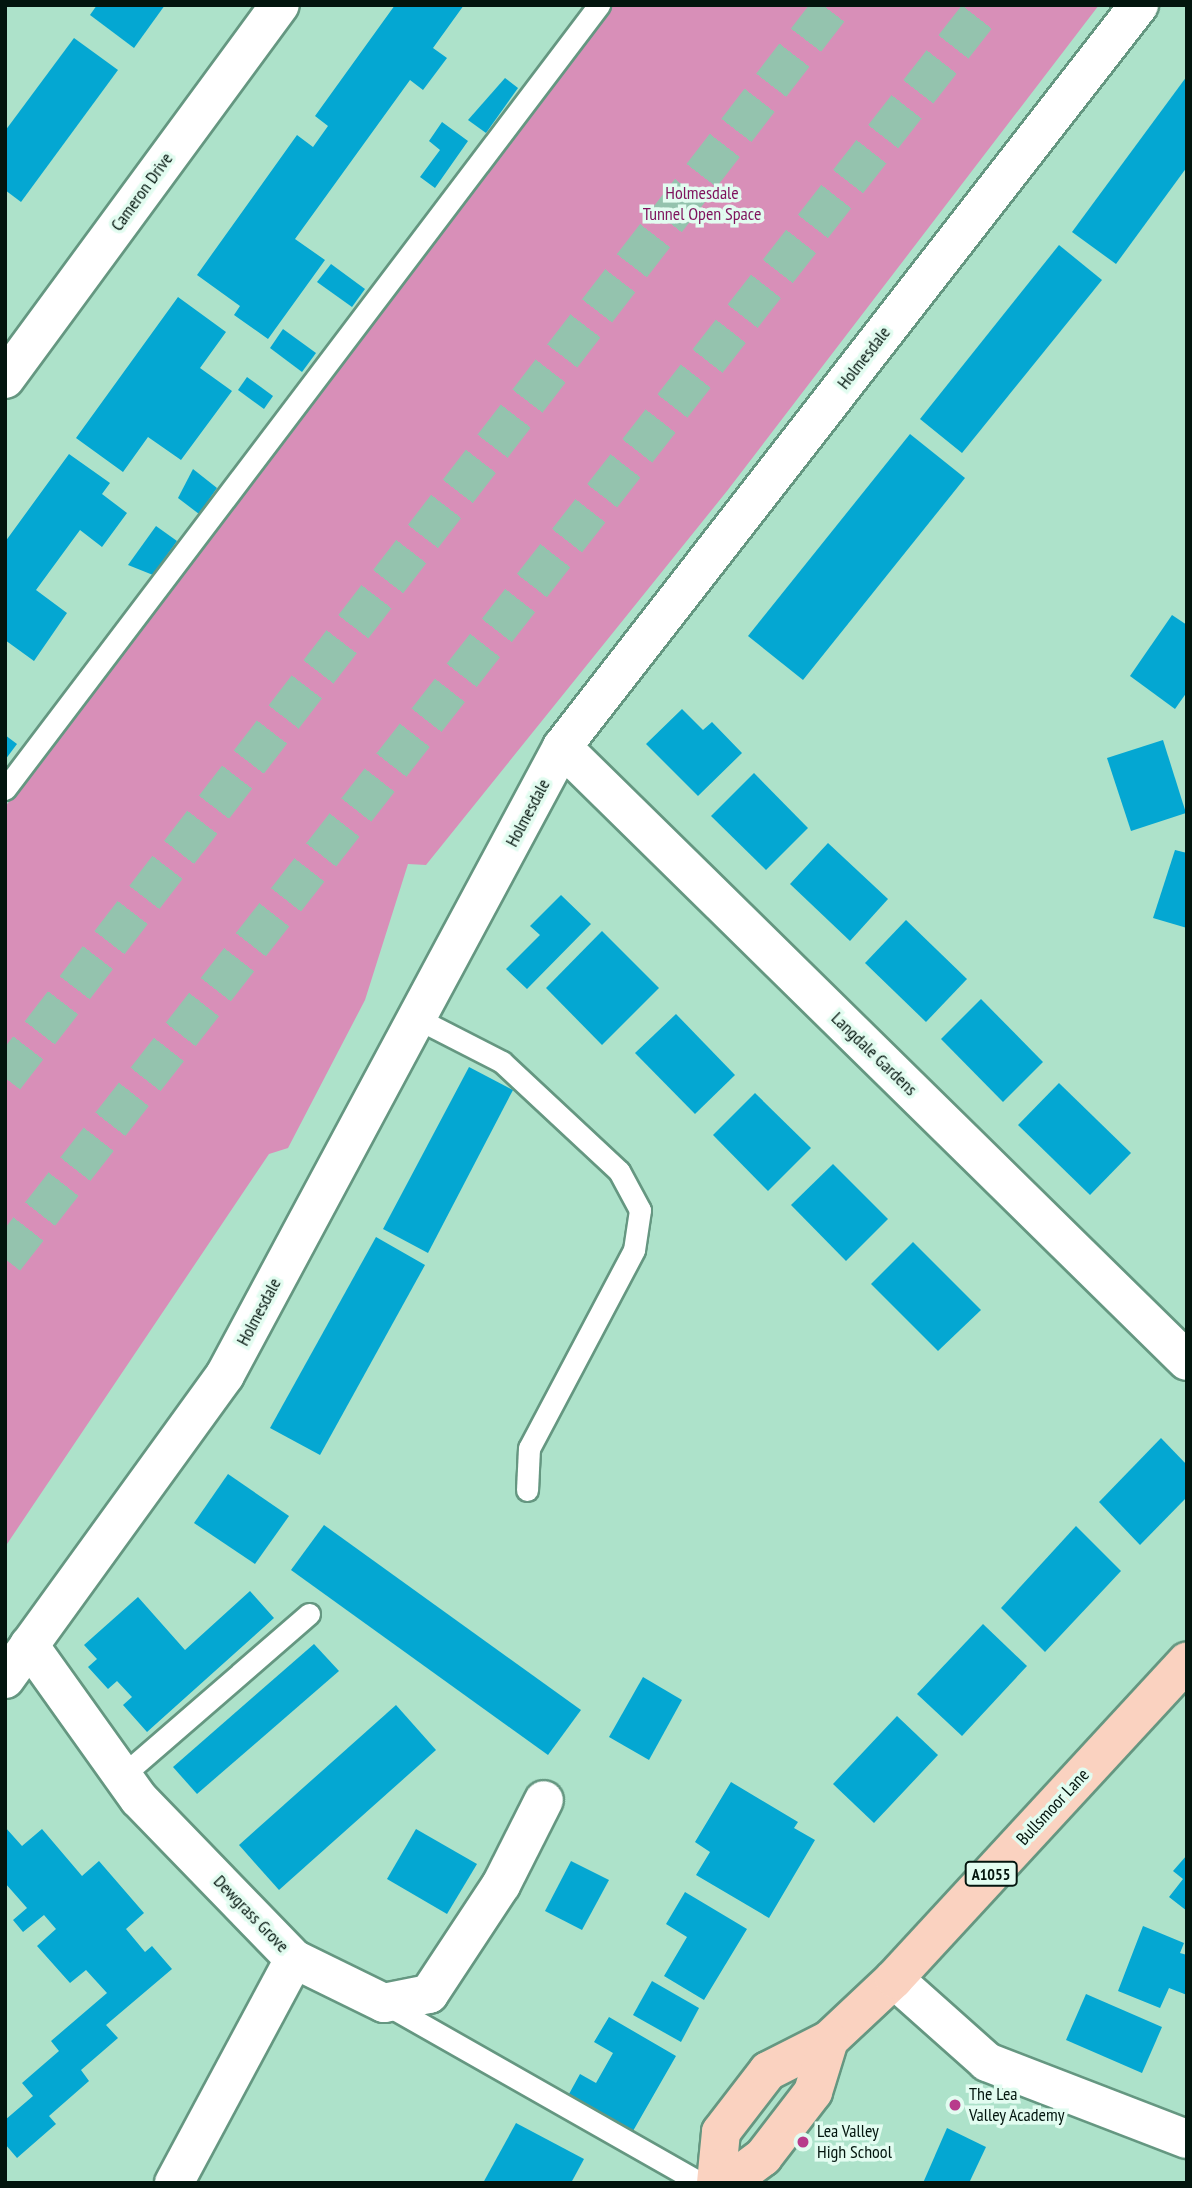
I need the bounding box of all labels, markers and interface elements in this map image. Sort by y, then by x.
street label: Cameron Drive [106,149,178,235]
park label: Holmesdale Tunnel Open Space [643,183,761,226]
street label: Holmesdale [833,322,895,394]
street label: Holmesdale [501,775,555,851]
street label: Langdale Gardens [827,1008,921,1100]
street label: Holmesdale [232,1274,286,1350]
street label: Bullsmoor Lane [1012,1764,1094,1850]
road number: A1055 [963,1862,1019,1886]
street label: Dewgrass Grove [209,1871,293,1957]
place label: The Lea Valley Academy [969,2084,1066,2126]
marker: The Lea Valley Academy [947,2097,963,2113]
place label: Lea Valley High School [817,2121,892,2164]
marker: Lea Valley High School [795,2134,811,2150]

